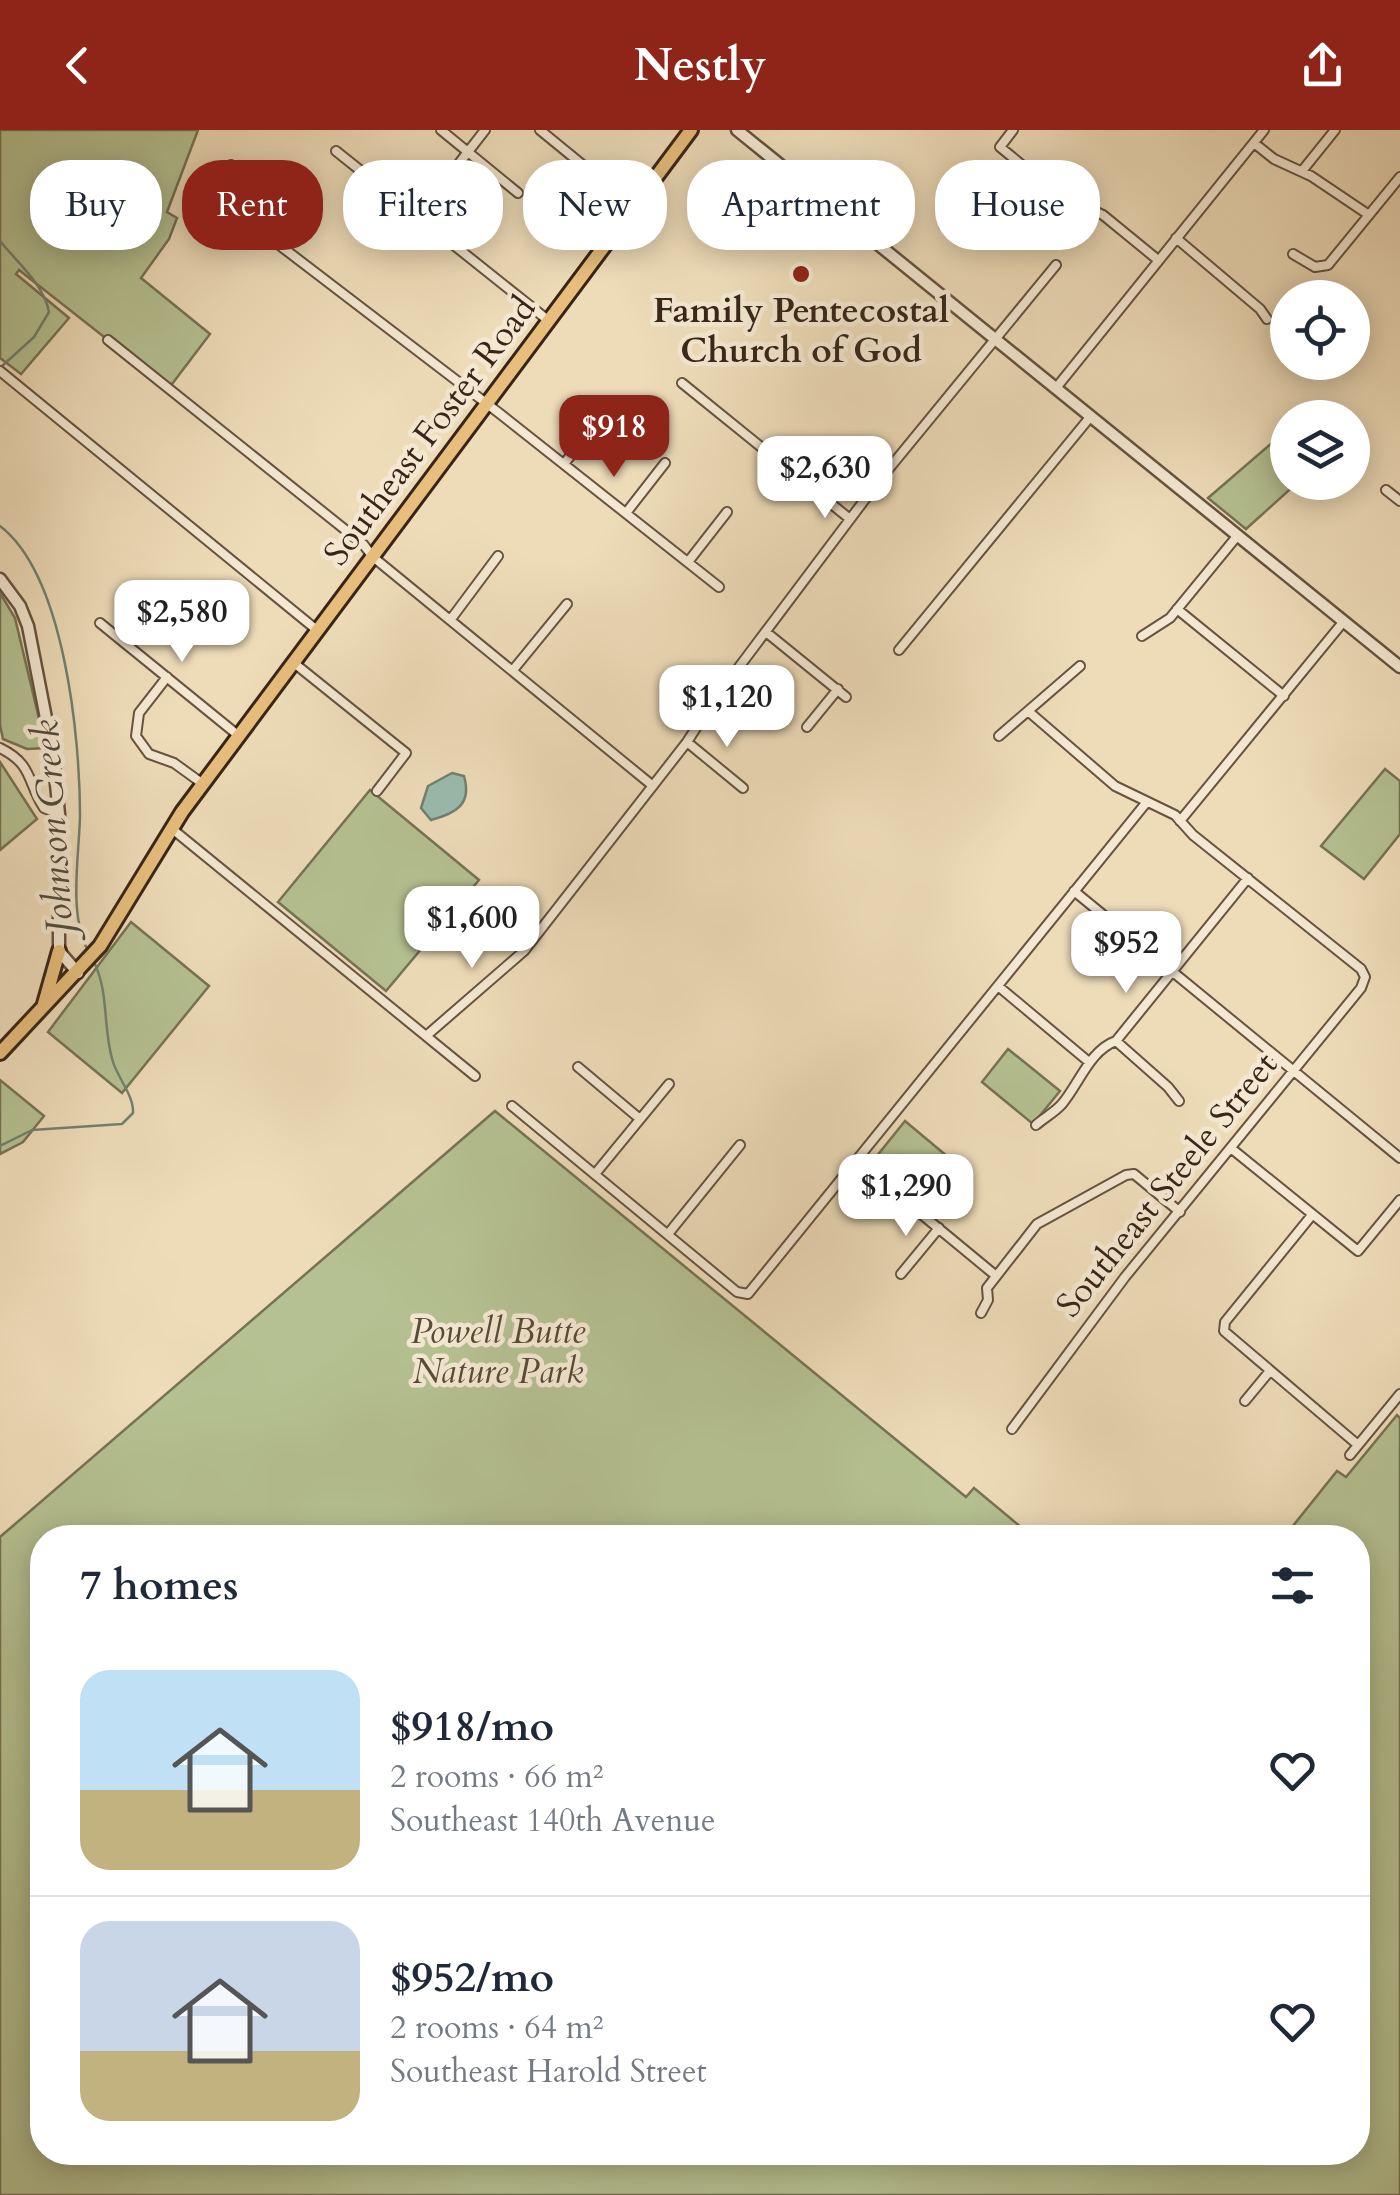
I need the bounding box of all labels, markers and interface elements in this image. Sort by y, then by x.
text: Nestly [634,35,766,96]
icon: back [50,38,105,93]
icon: share [1295,38,1350,93]
chip: Buy [30,160,162,250]
chip: Rent [182,160,323,250]
chip: Filters [343,160,503,250]
chip: New [523,160,667,250]
chip: Apartment [687,160,915,250]
chip: House [935,160,1100,250]
marker: Family Pentecostal Church of God [790,263,812,285]
map controls [1270,280,1370,500]
button: locate [1270,280,1370,380]
street label: Southeast Foster Road [313,286,547,576]
place label: Family Pentecostal Church of God [653,287,949,375]
pin: $918 [555,395,673,480]
button: layers [1270,400,1370,500]
text: $918 [581,405,647,449]
pin: $2,630 [744,436,906,521]
text: $2,630 [779,446,871,490]
pin: $2,580 [101,580,263,665]
text: $2,580 [136,590,228,634]
pin: $1,120 [646,665,808,750]
text: $1,120 [681,675,773,719]
water label: Johnson Creek [20,718,87,944]
pin: $1,600 [391,886,553,971]
text: $1,600 [426,896,518,940]
pin: $952 [1067,911,1185,996]
text: $952 [1093,921,1159,965]
street label: Southeast Steele Street [1045,1042,1289,1328]
pin: $1,290 [825,1154,987,1239]
text: $1,290 [860,1164,952,1208]
park label: Powell Butte Nature Park [411,1308,586,1396]
text: 7 homes [80,1557,238,1614]
icon: filters [1265,1558,1320,1613]
text: $918/mo [390,1698,554,1755]
icon: home [160,1710,280,1830]
icon: heart [1265,1743,1320,1798]
text: 2 rooms · 66 m² [390,1755,603,1799]
text: Southeast 140th Avenue [390,1799,716,1843]
text: $952/mo [390,1949,554,2006]
icon: home [160,1961,280,2081]
icon: heart [1265,1994,1320,2049]
text: 2 rooms · 64 m² [390,2006,603,2050]
text: Southeast Harold Street [390,2050,707,2094]

